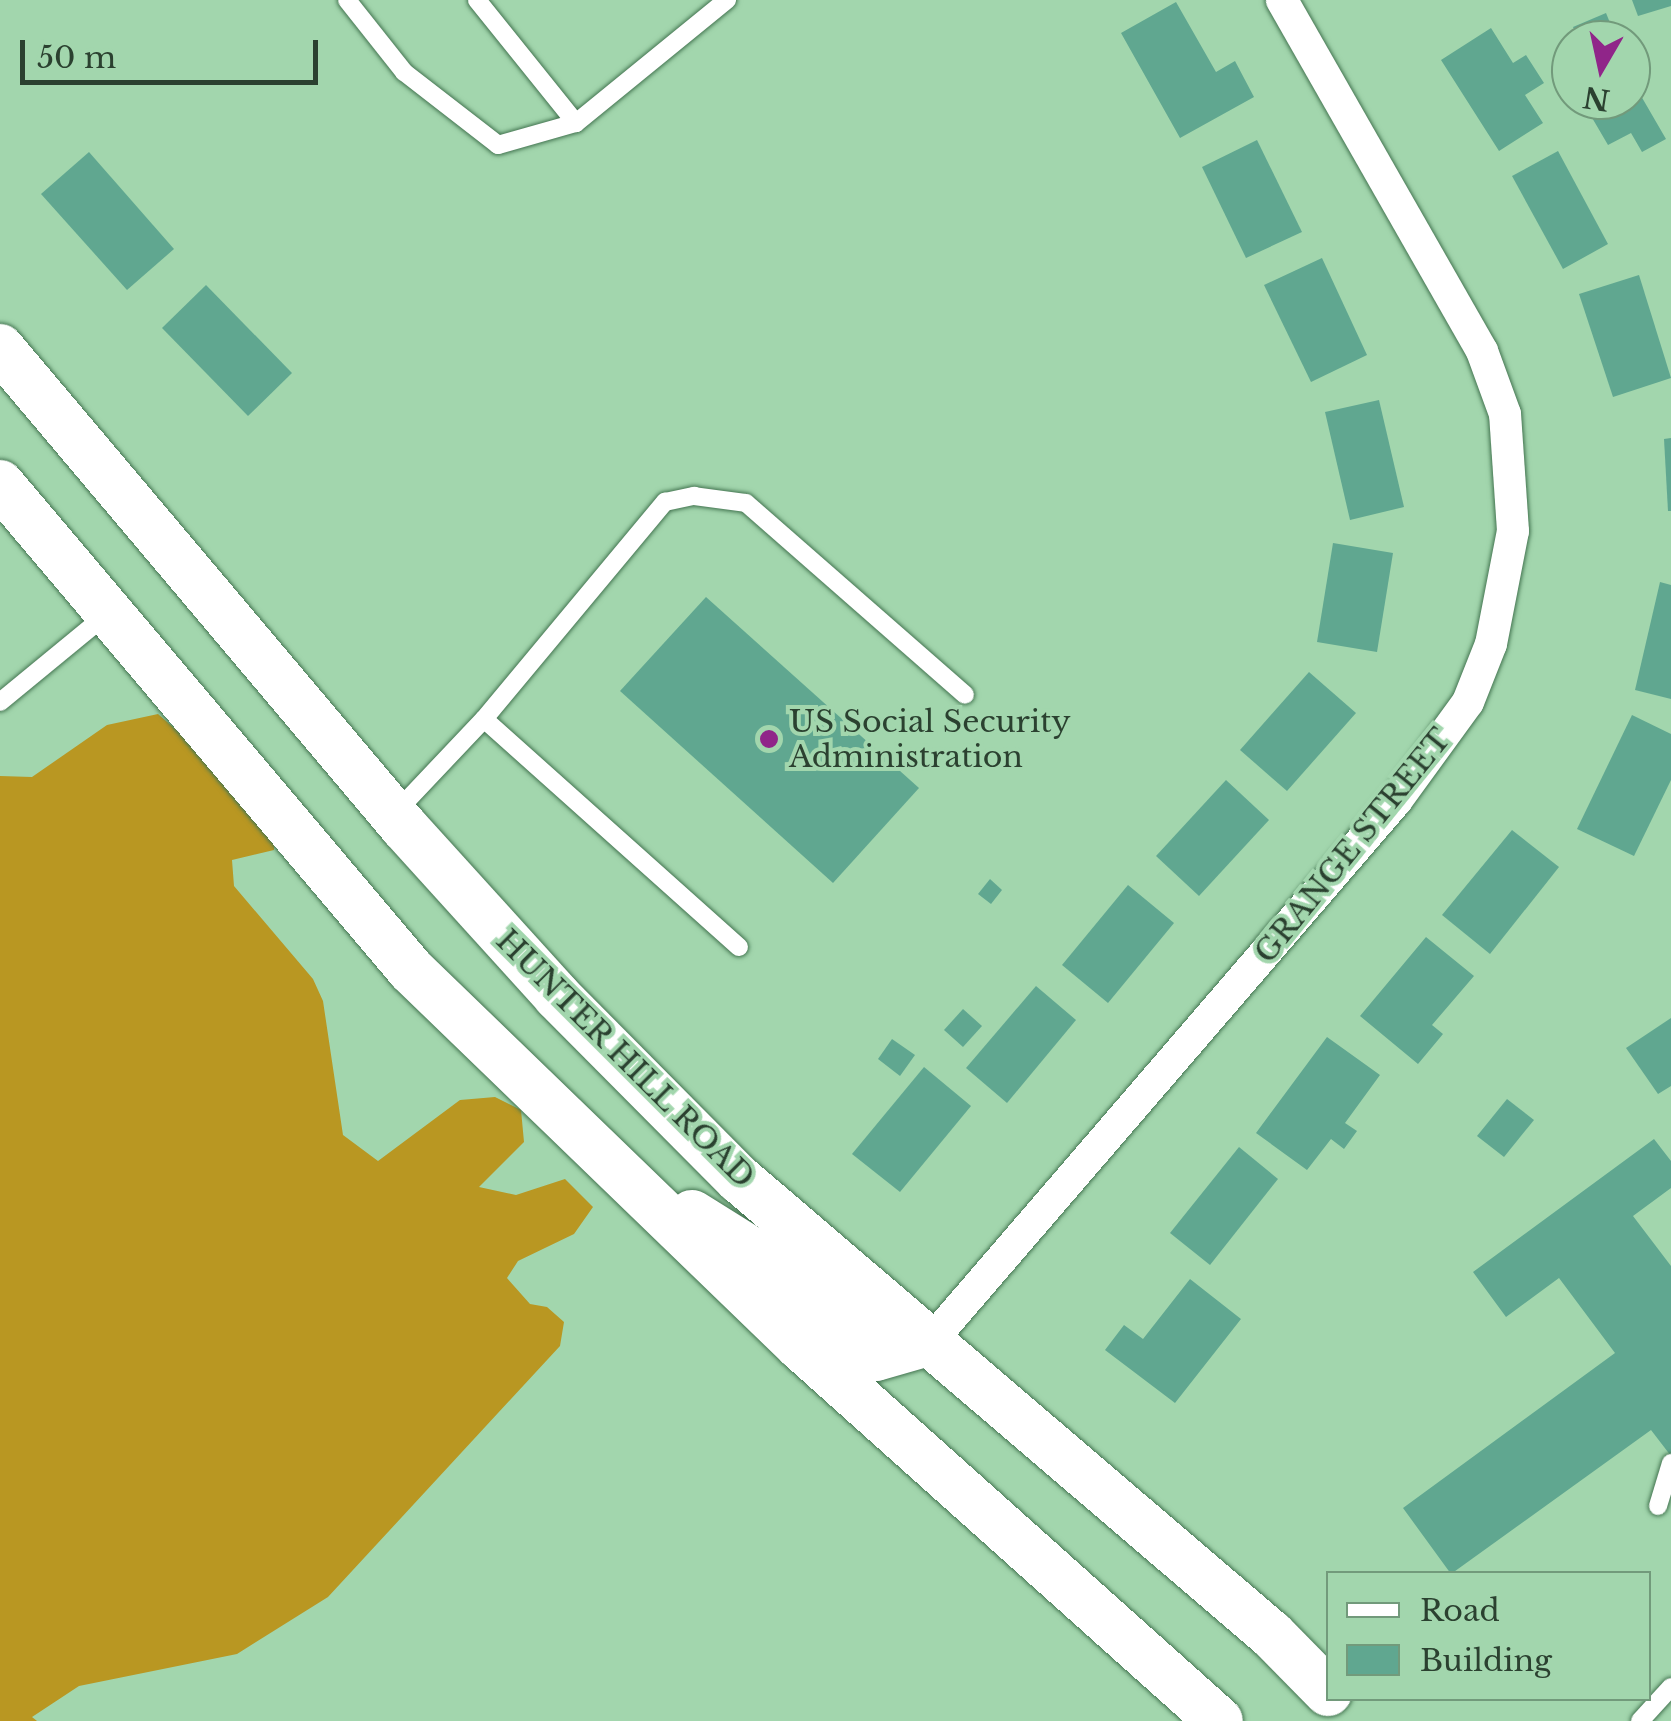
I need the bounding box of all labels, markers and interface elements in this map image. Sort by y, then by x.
scale bar [25,20,322,82]
north arrow [1551,20,1651,120]
text: 50 m [37,39,116,76]
text: N [1581,79,1612,117]
place label: US Social Security Administration [789,704,1071,774]
street label: GRANGE STREET [1248,722,1458,970]
marker: US Social Security Administration [758,728,780,750]
street label: HUNTER HILL ROAD [488,922,762,1196]
legend [1326,1571,1651,1701]
text: Road [1420,1592,1500,1629]
text: Building [1420,1642,1552,1679]

